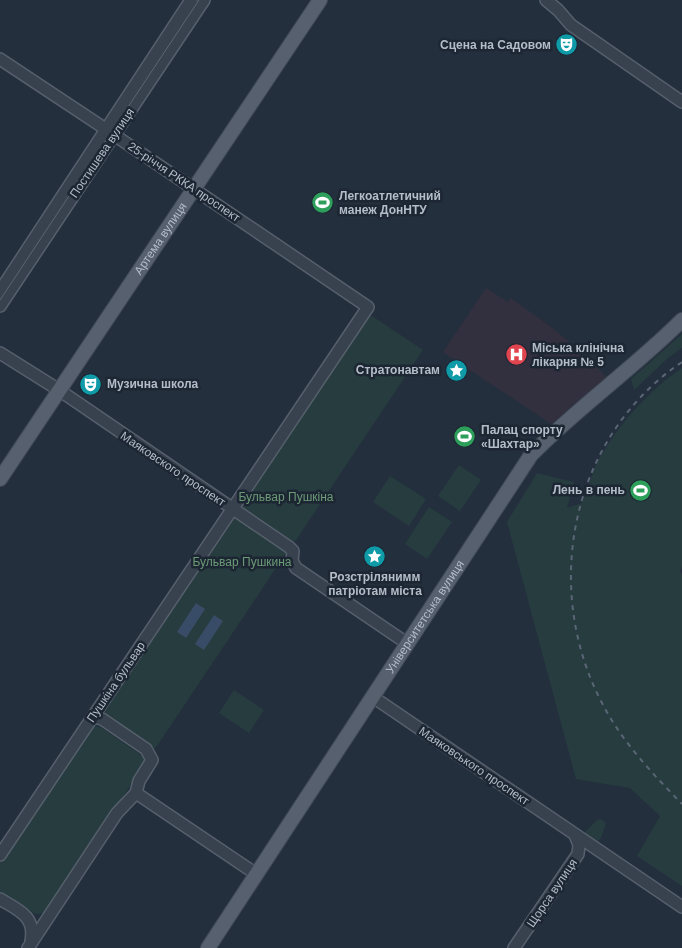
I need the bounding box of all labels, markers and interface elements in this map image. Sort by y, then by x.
theatre icon: Сцена на Садовом [555,33,579,57]
place label: Сцена на Садовом [440,38,551,52]
street label: Постишева вулиця [67,106,137,200]
street label: 25-річчя РККА проспект [125,139,243,225]
place label: Легкоатлетичний манеж ДонНТУ [339,189,441,217]
sports icon: Легкоатлетичний манеж ДонНТУ [311,191,335,215]
street label: Артема вулиця [131,200,190,277]
place label: Міська клінічна лікарня № 5 [532,341,624,369]
hospital icon: Міська клінічна лікарня № 5 [504,343,528,367]
place icon: Стратонавтам [444,358,468,382]
place label: Стратонавтам [356,363,440,377]
theatre icon: Музична школа [79,372,103,396]
place label: Музична школа [107,377,199,391]
place label: Палац спорту «Шахтар» [481,423,563,451]
sports icon: Палац спорту «Шахтар» [453,425,477,449]
street label: Маяковского проспект [118,429,229,510]
sports icon: Лень в пень [629,478,653,502]
place label: Лень в пень [553,483,625,497]
park label: Бульвар Пушкіна [239,490,334,504]
place icon: Розстрілянимм патріотам міста [363,544,387,568]
park label: Бульвар Пушкина [192,555,292,569]
street label: Університетська вулиця [383,557,467,676]
place label: Розстрілянимм патріотам міста [328,570,422,598]
street label: Пушкіна бульвар [84,639,148,725]
street label: Маяковського проспект [416,724,532,808]
street label: Щорса вулиця [524,856,580,930]

